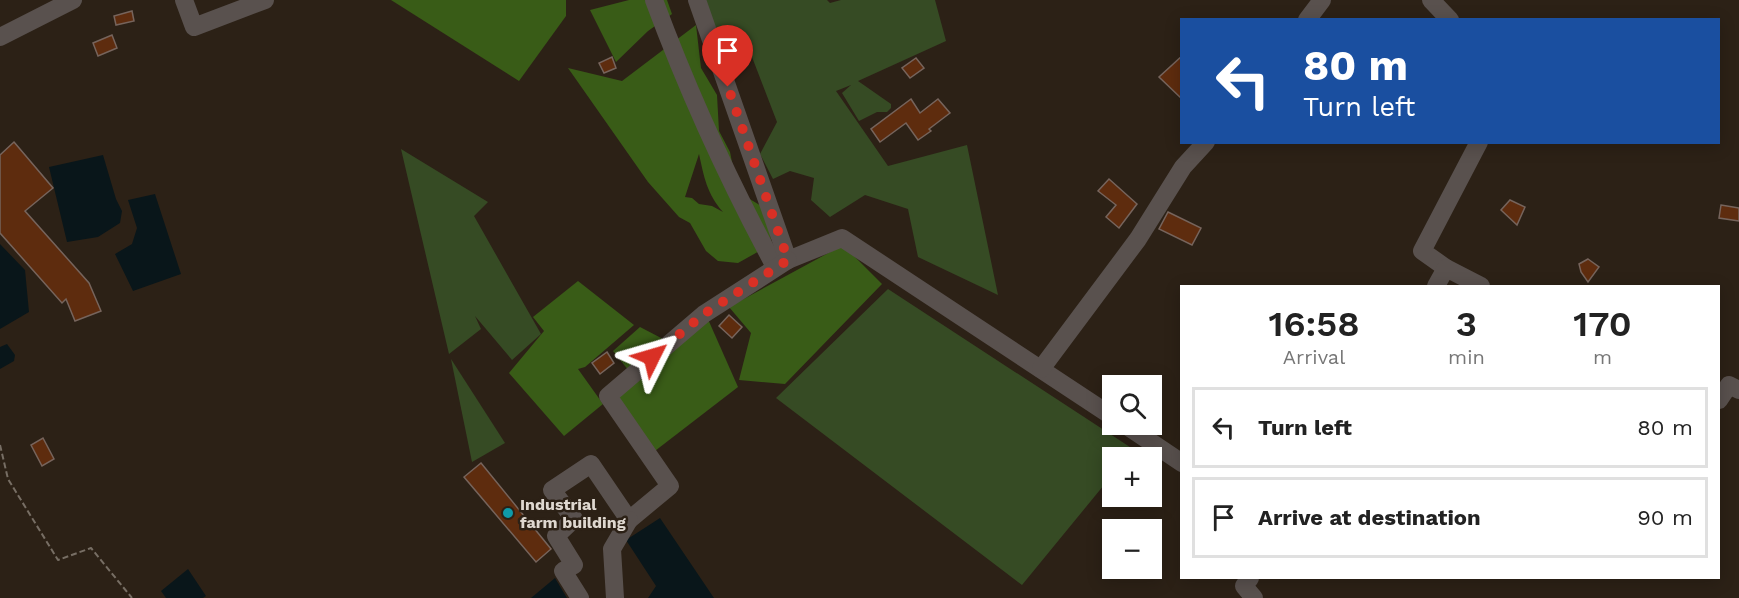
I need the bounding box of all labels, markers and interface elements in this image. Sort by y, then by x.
pin [702,25,753,87]
icon: arrive [711,34,744,67]
text: 80 m [1303,41,1408,90]
icon: left [1204,42,1282,120]
text: Turn left [1303,91,1415,123]
text: 16:58 [1268,303,1360,345]
text: 3 [1456,303,1477,345]
text: 170 [1573,303,1632,345]
position arrow [620,325,684,389]
text: Arrival [1283,345,1345,369]
text: min [1448,345,1485,369]
text: m [1593,345,1612,369]
map controls [1102,375,1162,579]
button: search [1102,375,1162,435]
icon: left [1207,411,1240,444]
text: Turn left [1258,415,1352,440]
text: 80 m [1637,415,1693,440]
button: + [1102,447,1162,507]
place label: Industrial farm building [520,495,626,532]
icon: arrive [1207,501,1240,534]
text: Arrive at destination [1258,505,1481,530]
text: 90 m [1637,505,1693,530]
marker: Industrial farm building [501,506,515,520]
button: − [1102,519,1162,579]

